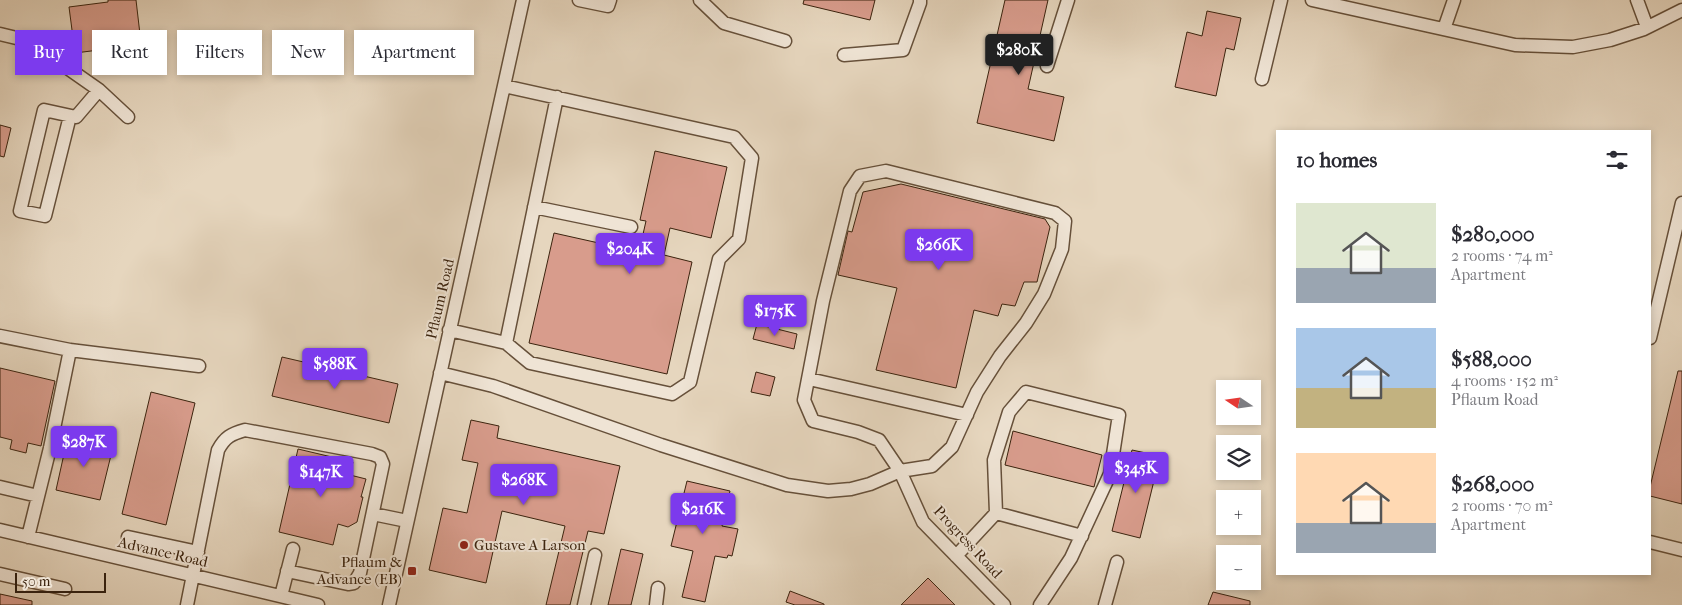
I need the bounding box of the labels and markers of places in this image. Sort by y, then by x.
pin: $280K [984,34,1054,76]
pin: $266K [904,228,974,271]
pin: $204K [595,232,665,275]
pin: $175K [740,294,810,337]
pin: $588K [300,348,370,390]
pin: $287K [49,426,119,468]
pin: $345K [1101,452,1171,494]
pin: $147K [286,456,356,498]
pin: $268K [489,464,559,506]
pin: $216K [668,492,738,535]
place label: Gustave A Larson [474,536,586,554]
marker: Gustave A Larson [458,539,470,551]
place label: Pflaum & Advance (EB) [316,553,402,588]
marker: Pflaum & Advance (EB) [406,565,418,577]

